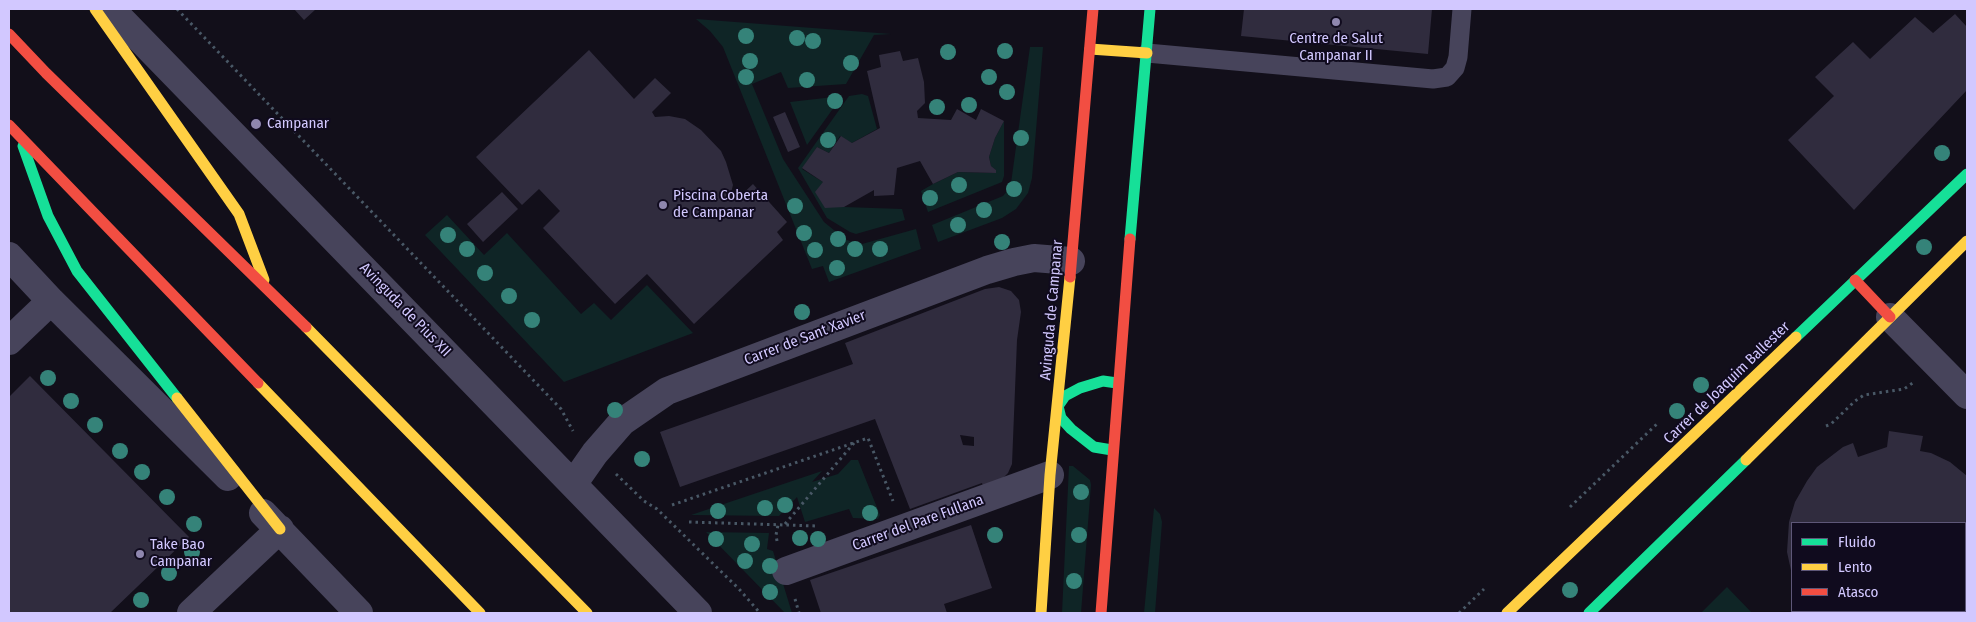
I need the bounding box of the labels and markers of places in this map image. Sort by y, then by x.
marker: Centre de Salut Campanar II [1330,16,1342,28]
place label: Centre de Salut Campanar II [1289,30,1383,65]
place label: Campanar [267,115,329,133]
marker: Campanar [249,117,263,131]
place label: Piscina Coberta de Campanar [673,187,768,222]
marker: Piscina Coberta de Campanar [657,199,669,211]
place label: Take Bao Campanar [150,536,212,571]
marker: Take Bao Campanar [134,548,146,560]

